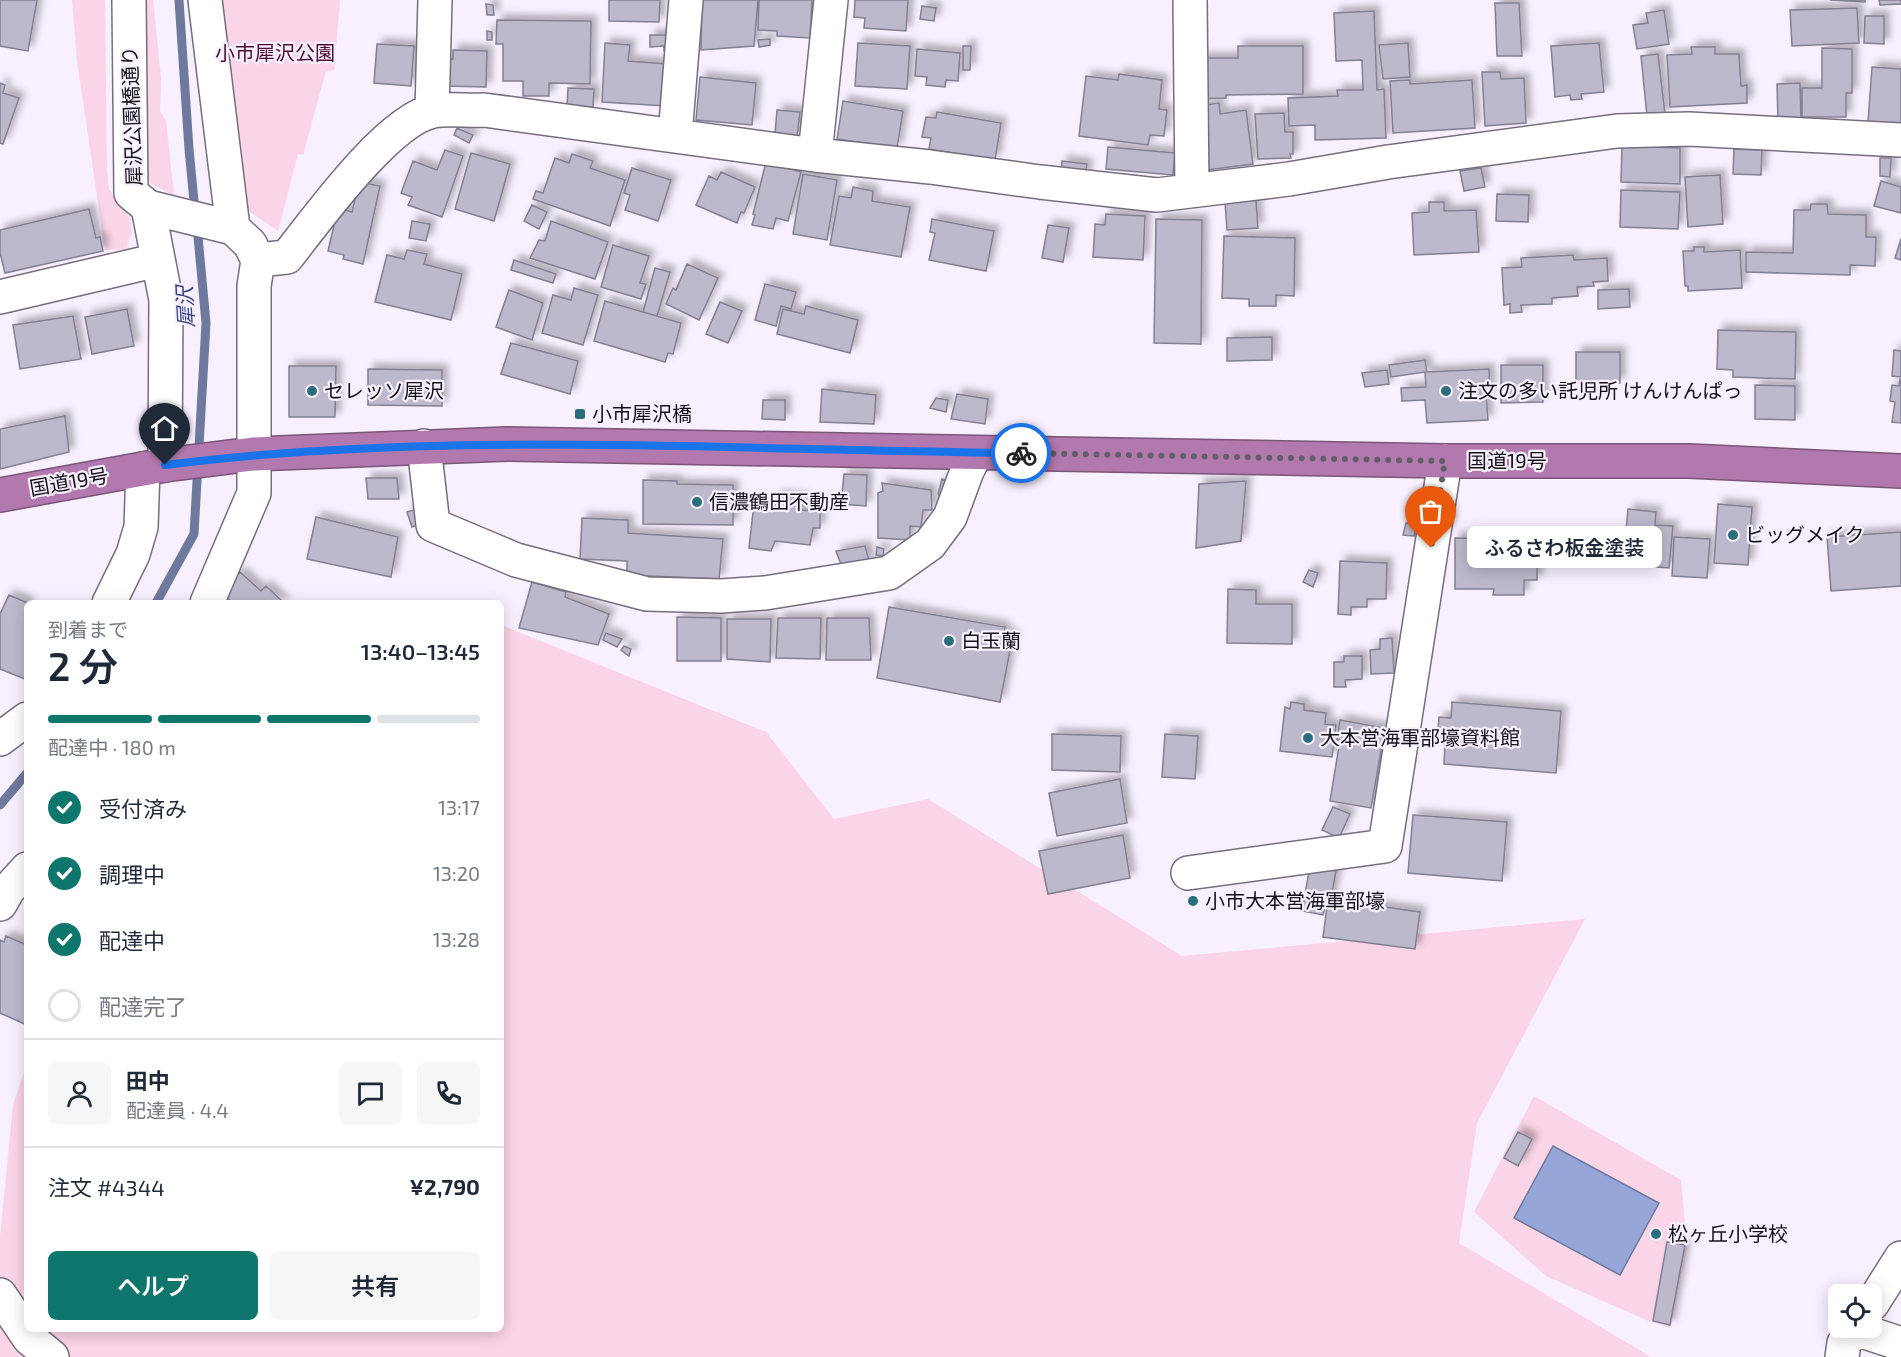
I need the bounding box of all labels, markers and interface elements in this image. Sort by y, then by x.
park label: 小市犀沢公園 [215,40,335,64]
street label: 犀沢公園橋通り [117,46,145,186]
water label: 犀沢 [171,282,198,329]
place label: セレッソ犀沢 [324,378,444,402]
place label: 注文の多い託児所 けんけんぱっ [1458,378,1742,402]
marker: セレッソ犀沢 [305,384,319,398]
marker: 注文の多い託児所 けんけんぱっ [1439,384,1453,398]
place label: 小市犀沢橋 [592,401,692,425]
pin [139,403,190,465]
marker: 小市犀沢橋 [573,407,587,421]
icon: home [148,412,181,445]
courier [991,423,1051,483]
icon: bike [1005,437,1038,470]
street label: 国道19号 [1467,448,1547,472]
street label: 国道19号 [28,462,110,500]
pin [1405,486,1456,548]
place label: 信濃鶴田不動産 [709,489,849,513]
marker: 信濃鶴田不動産 [690,495,704,509]
icon: bag [1414,495,1447,528]
place label: ビッグメイク [1745,522,1865,546]
callout: ふるさわ板金塗装 [1467,527,1662,569]
marker: ビッグメイク [1726,528,1740,542]
text: ふるさわ板金塗装 [1485,535,1645,559]
text: 到着まで [48,617,128,641]
place label: 白玉蘭 [961,628,1021,652]
marker: 白玉蘭 [942,634,956,648]
text: 13:40–13:45 [361,638,480,664]
text: 2 分 [48,642,118,689]
place label: 大本営海軍部壕資料館 [1320,725,1520,749]
marker: 大本営海軍部壕資料館 [1301,731,1315,745]
text: 配達中 · 180 m [48,735,176,759]
icon: check [48,791,81,824]
text: 受付済み [99,795,187,821]
text: 13:17 [438,795,480,819]
icon: check [48,857,81,890]
text: 調理中 [99,861,165,887]
text: 13:20 [433,861,480,885]
place label: 小市大本営海軍部壕 [1205,888,1385,912]
marker: 小市大本営海軍部壕 [1186,894,1200,908]
icon: check [48,923,81,956]
text: 配達中 [99,927,165,953]
text: 13:28 [433,927,480,951]
text: 配達完了 [99,993,187,1019]
button: person [48,1062,111,1125]
button: chat [339,1062,402,1125]
button: phone [417,1062,480,1125]
text: 田中 [126,1067,170,1093]
text: 配達員 · 4.4 [126,1098,229,1122]
text: ¥2,790 [410,1173,480,1199]
text: 注文 #4344 [48,1174,165,1200]
place label: 松ヶ丘小学校 [1668,1221,1788,1245]
marker: 松ヶ丘小学校 [1649,1227,1663,1241]
button: ヘルプ [48,1251,258,1320]
button: 共有 [270,1251,480,1320]
map controls [1828,1284,1882,1338]
button: locate [1828,1284,1882,1338]

